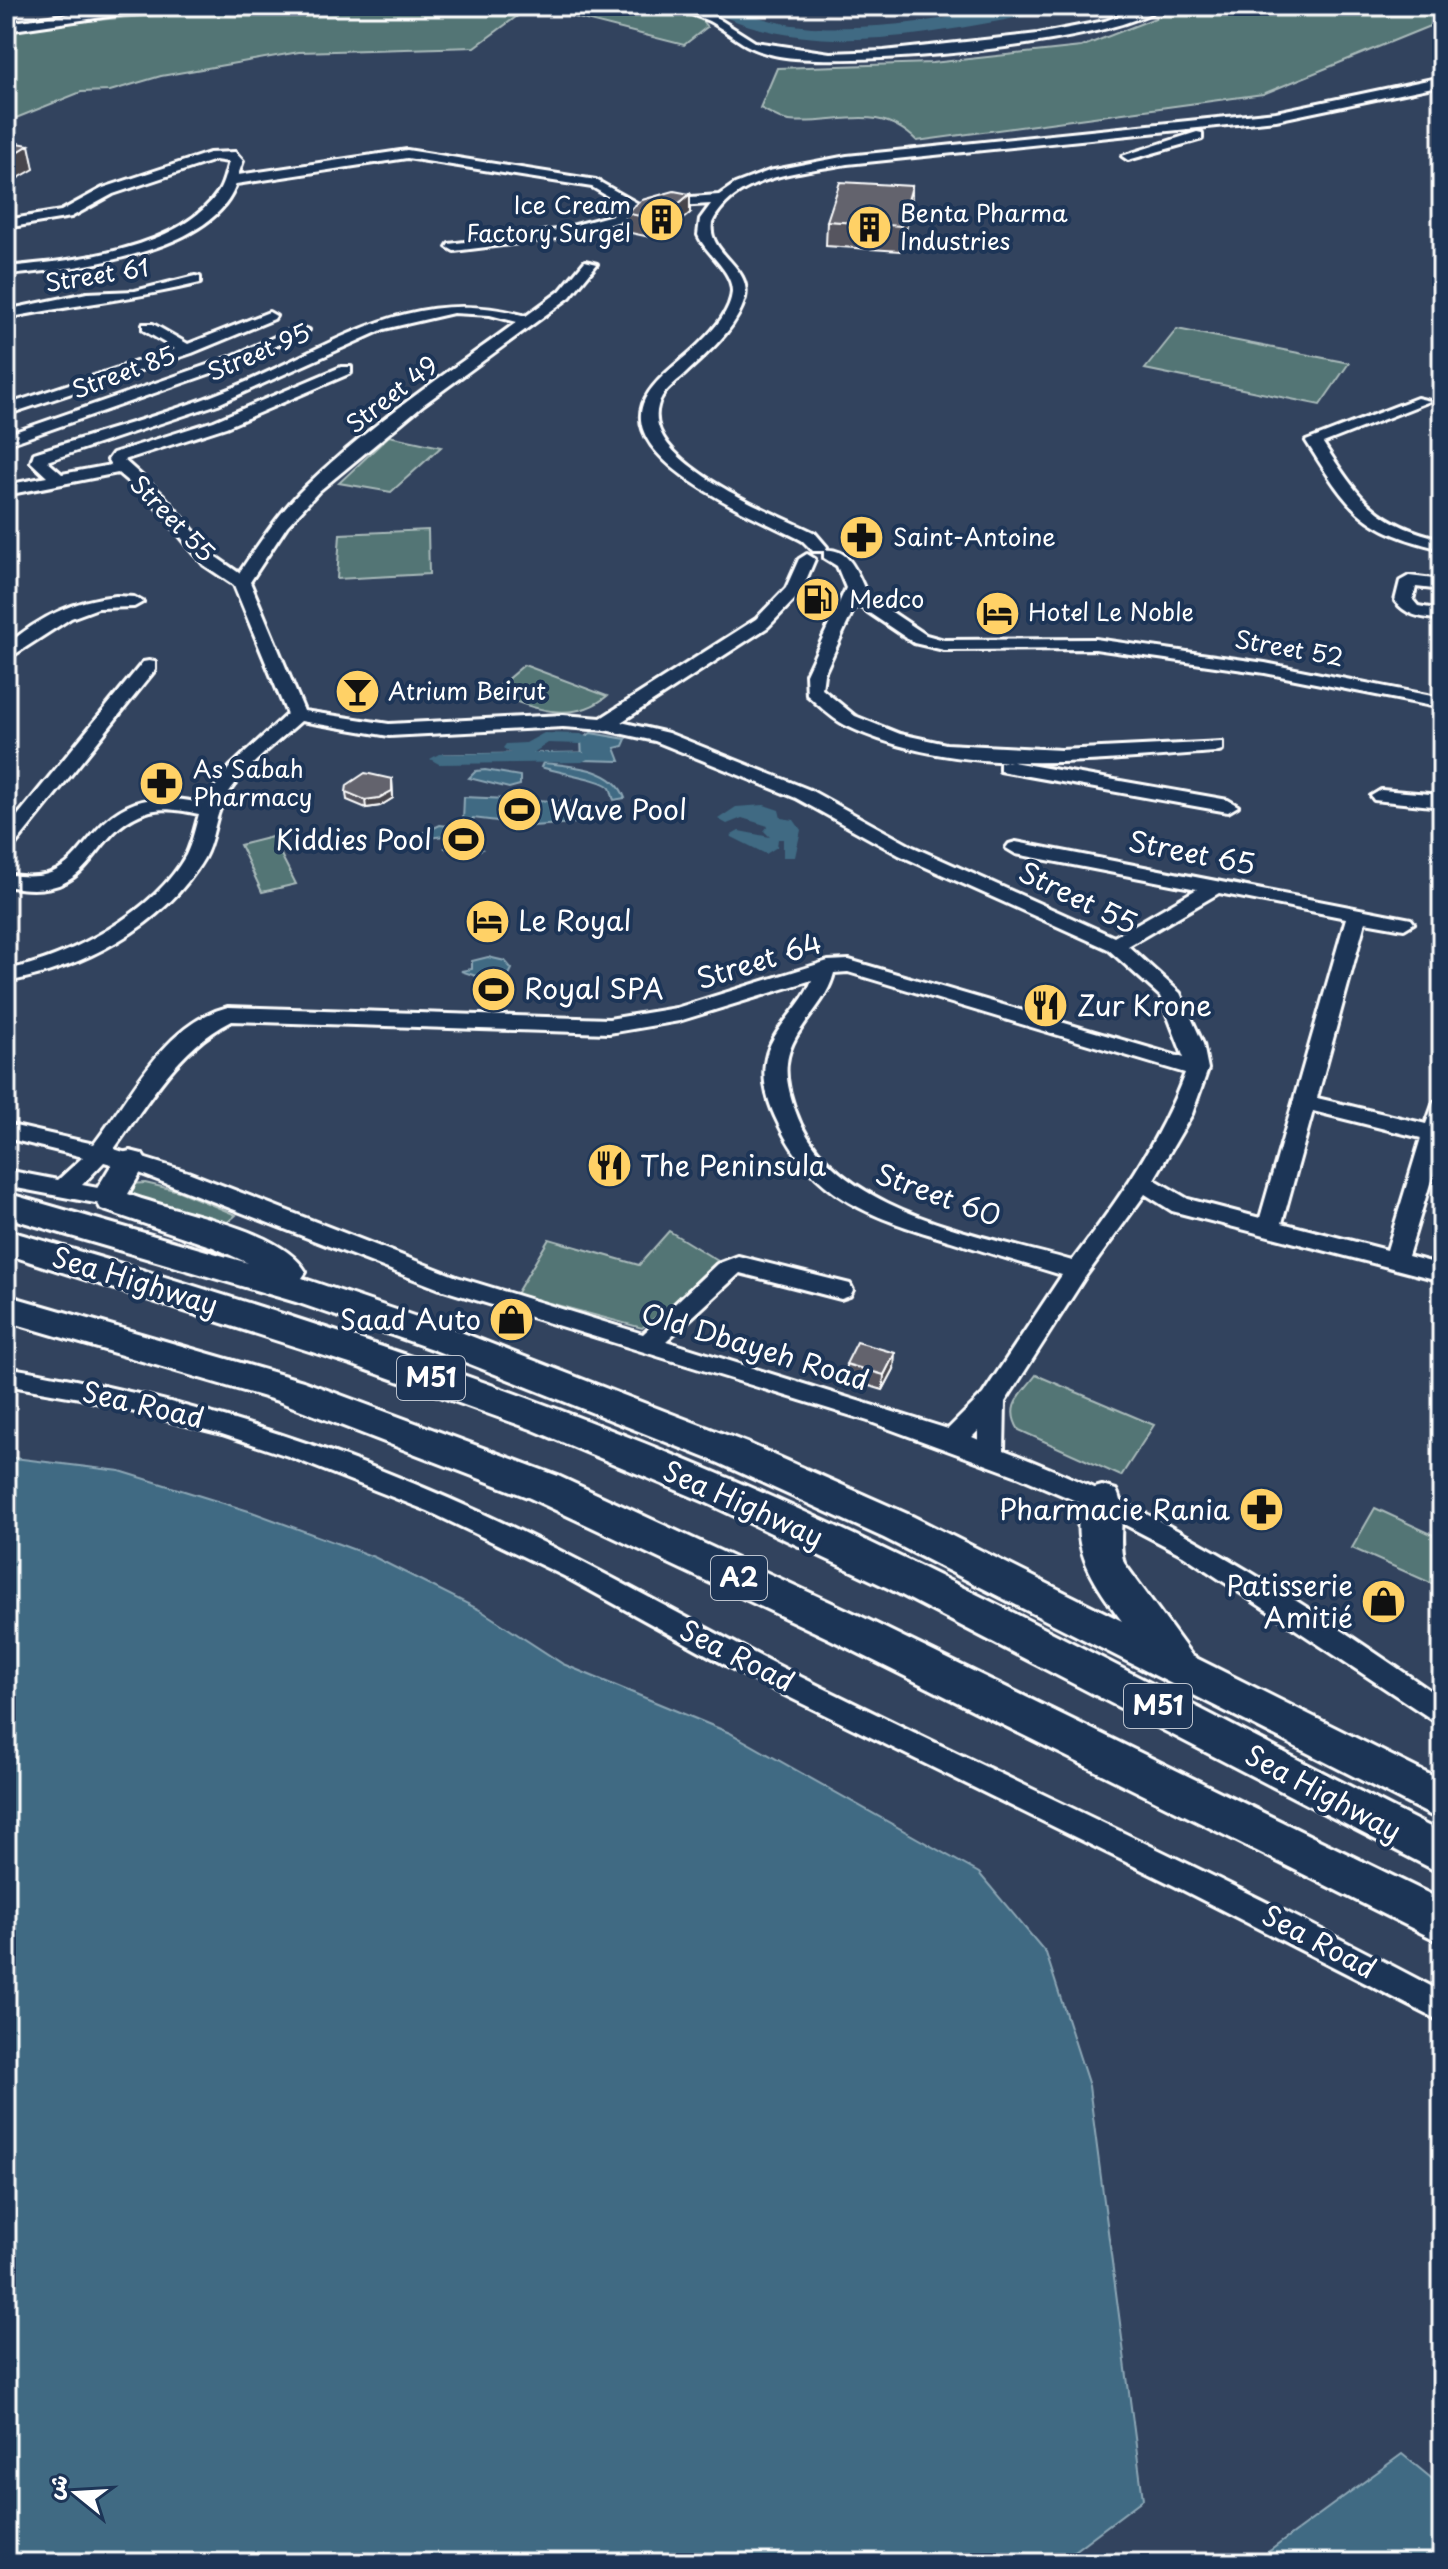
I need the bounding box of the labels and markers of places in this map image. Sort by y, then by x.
place label: Ice Cream Factory Surgel [466,186,631,250]
place label: Benta Pharma Industries [900,194,1068,258]
building icon: Ice Cream Factory Surgel [638,196,686,244]
building icon: Benta Pharma Industries [845,204,893,252]
pharmacy icon: Saint-Antoine [838,514,886,562]
place label: Saint-Antoine [893,518,1056,554]
fuel station icon: Medco [794,576,842,624]
place label: Medco [849,580,924,616]
hotel icon: Hotel Le Noble [973,589,1021,637]
place label: Hotel Le Noble [1028,593,1194,629]
bar icon: Atrium Beirut [333,668,381,716]
place label: Atrium Beirut [388,672,546,708]
place label: As Sabah Pharmacy [193,750,312,814]
pharmacy icon: As Sabah Pharmacy [138,760,186,808]
sports icon: Wave Pool [495,786,543,834]
place label: Wave Pool [550,787,687,830]
sports icon: Kiddies Pool [439,816,487,864]
place label: Kiddies Pool [275,817,432,860]
hotel icon: Le Royal [463,897,511,945]
place label: Le Royal [518,898,632,941]
sports icon: Royal SPA [469,965,517,1013]
place label: Royal SPA [524,966,664,1009]
restaurant icon: Zur Krone [1022,982,1070,1030]
place label: Zur Krone [1077,983,1212,1026]
restaurant icon: The Peninsula [585,1142,633,1190]
place label: The Peninsula [640,1143,827,1186]
shop icon: Saad Auto [488,1296,536,1344]
place label: Saad Auto [340,1297,481,1340]
pharmacy icon: Pharmacie Rania [1237,1486,1285,1534]
place label: Pharmacie Rania [999,1487,1231,1530]
place label: Patisserie Amitié [1226,1563,1353,1638]
shop icon: Patisserie Amitié [1360,1578,1408,1626]

